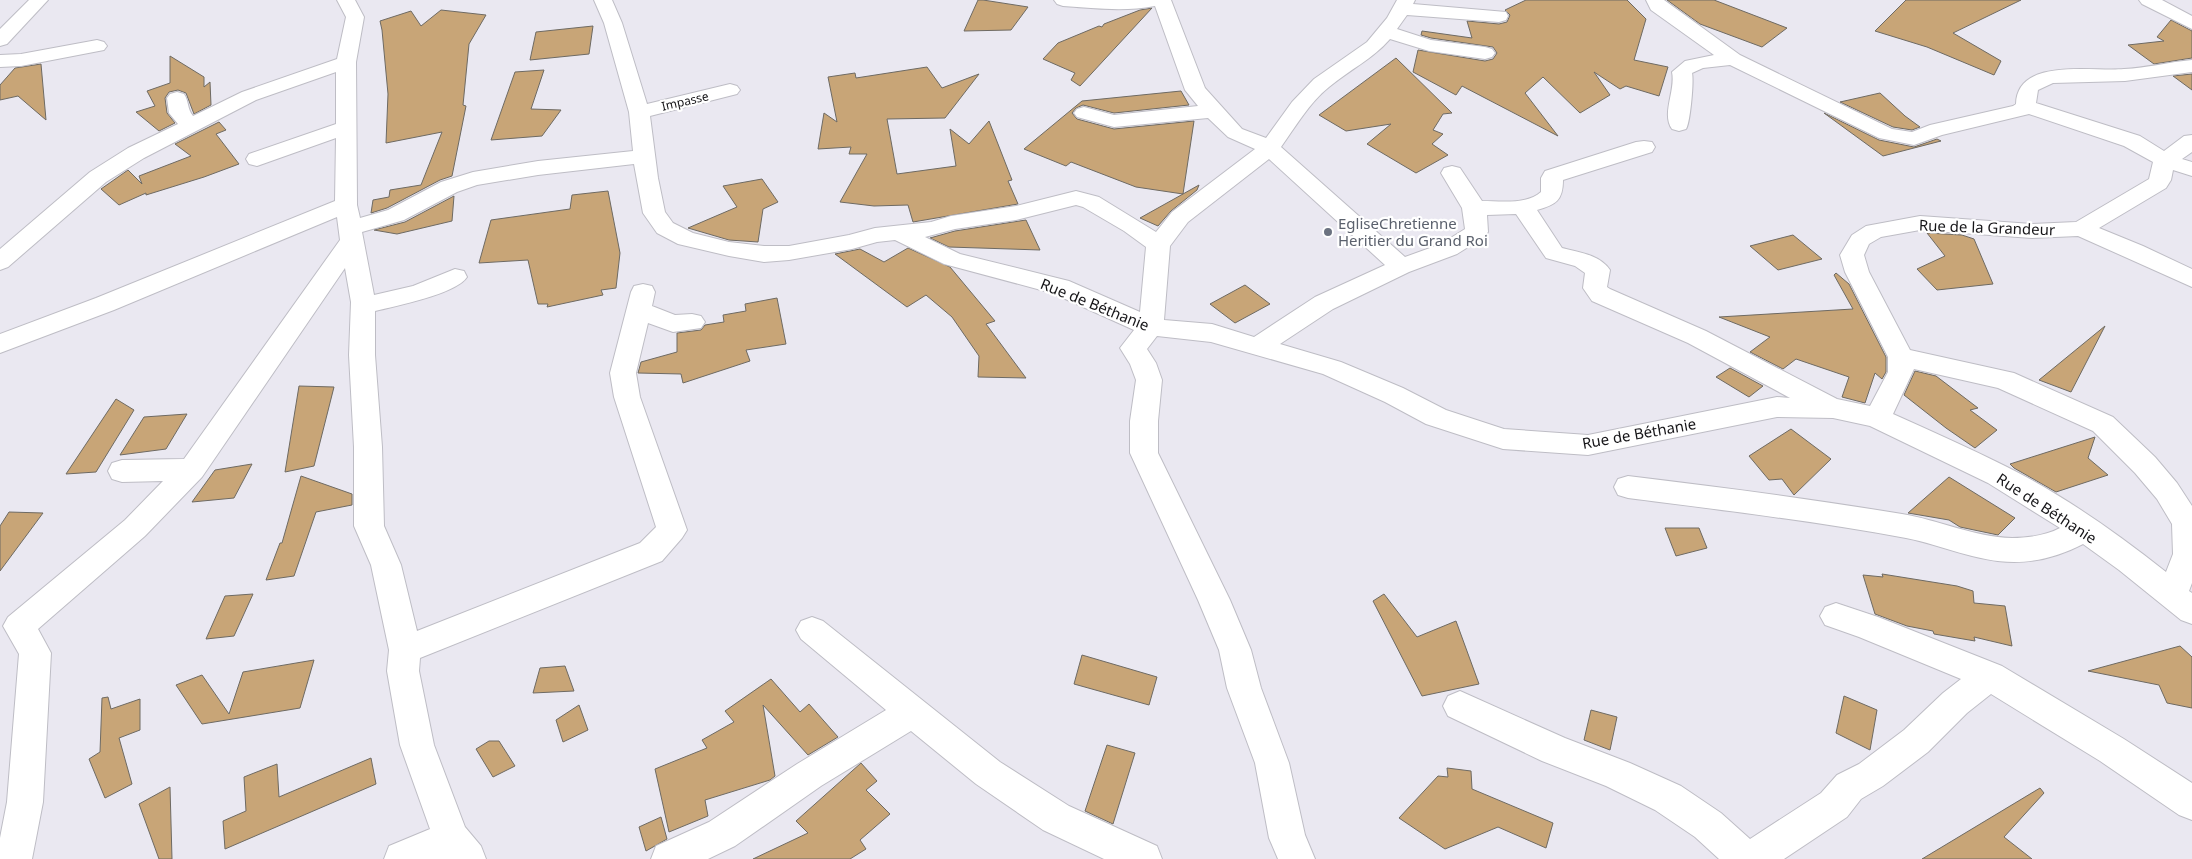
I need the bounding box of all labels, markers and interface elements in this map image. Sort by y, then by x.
street label: Impasse [660,87,710,115]
place label: EgliseChretienne Heritier du Grand Roi [1338,213,1488,250]
street label: Rue de la Grandeur [1918,215,2056,239]
marker: EgliseChretienne Heritier du Grand Roi [1322,226,1334,238]
street label: Rue de Béthanie [1038,273,1152,335]
street label: Rue de Béthanie [1580,413,1698,453]
street label: Rue de Béthanie [1993,468,2101,548]

